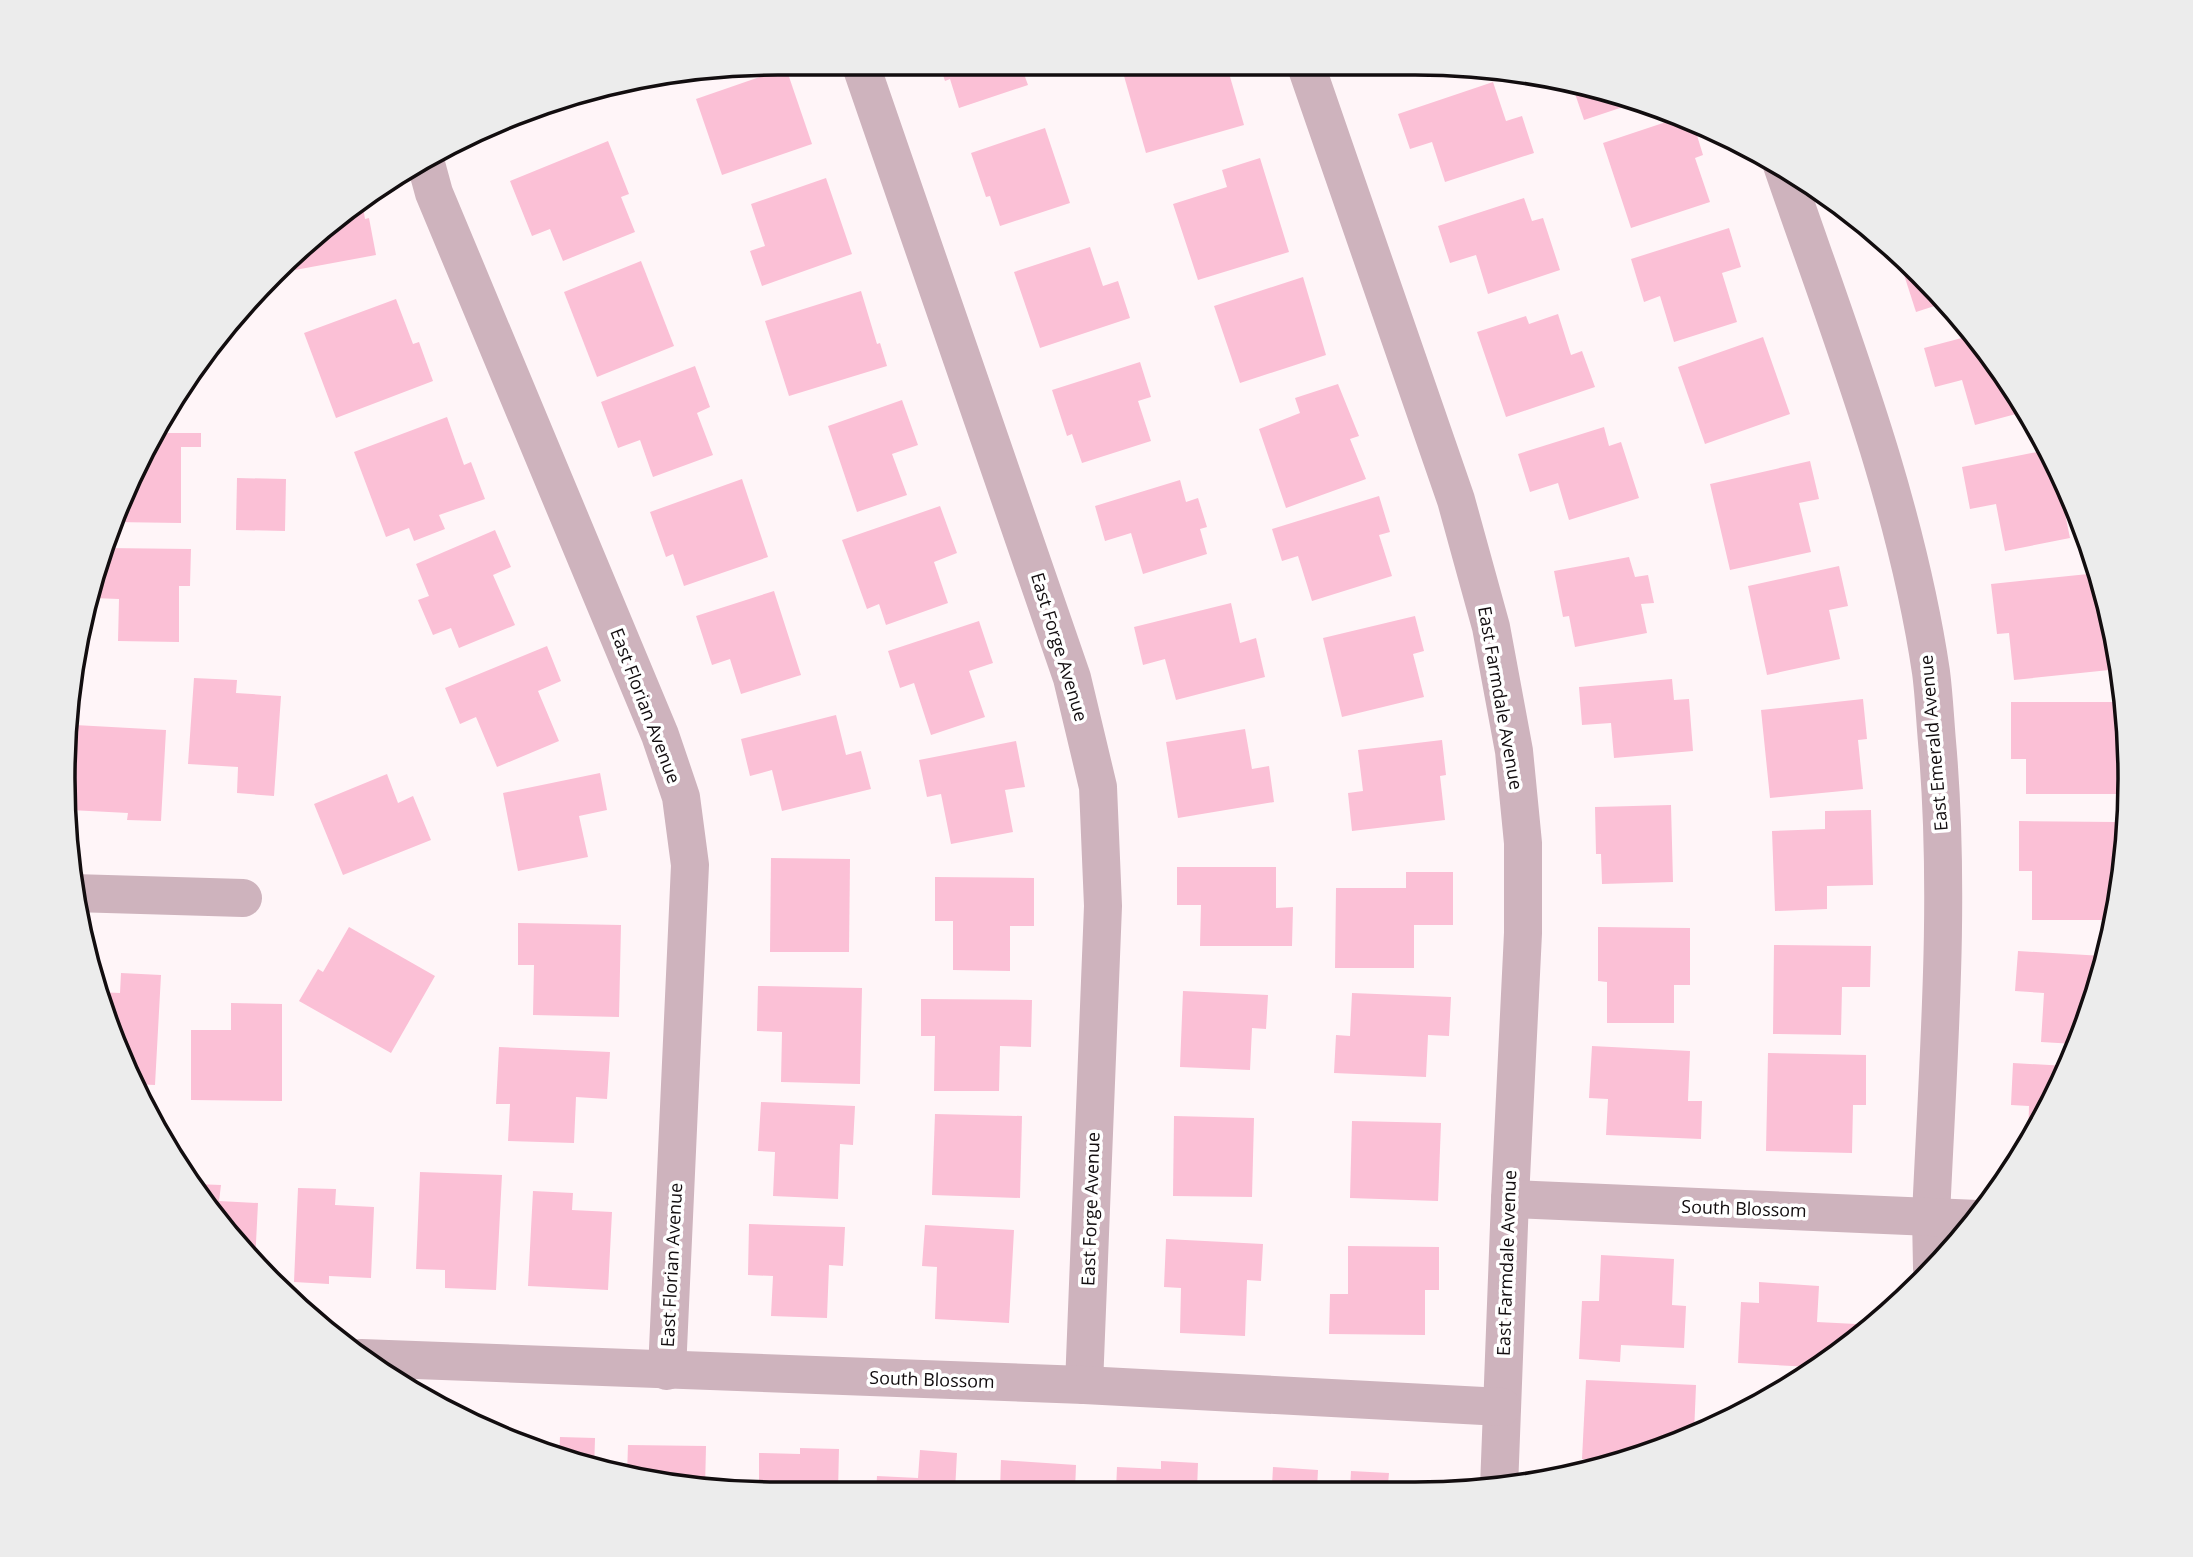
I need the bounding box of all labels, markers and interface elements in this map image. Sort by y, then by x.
street label: East Forge Avenue [1026,569,1094,724]
street label: East Farmdale Avenue [1473,604,1529,791]
street label: East Florian Avenue [605,624,687,787]
street label: East Emerald Avenue [1913,654,1953,832]
street label: East Forge Avenue [1075,1131,1105,1287]
street label: East Farmdale Avenue [1491,1170,1521,1356]
street label: East Florian Avenue [655,1182,687,1348]
street label: South Blossom [1681,1194,1807,1222]
street label: South Blossom [869,1365,995,1393]

